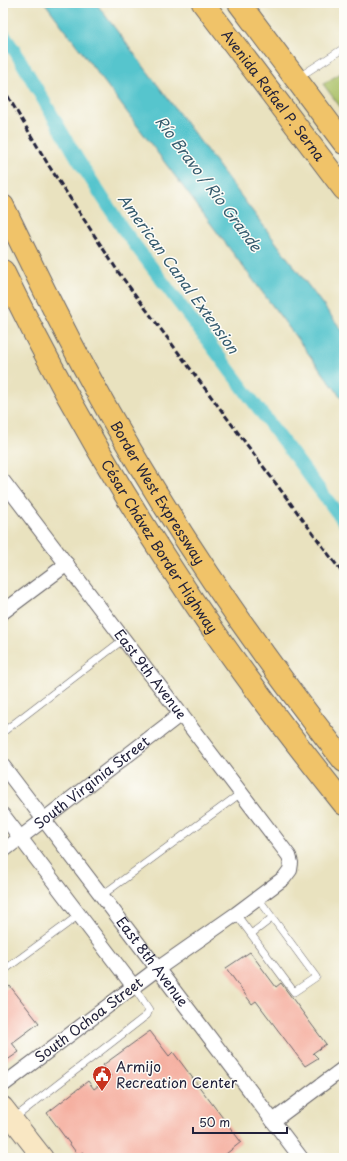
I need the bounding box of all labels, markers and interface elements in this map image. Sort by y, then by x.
street label: Avenida Rafael P. Serna [217,25,330,165]
water label: Río Bravo / Rio Grande [150,110,268,256]
water label: American Canal Extension [113,188,246,359]
street label: Border West Expressway [106,417,210,569]
street label: César Chávez Border Highway [96,455,223,637]
street label: East 9th Avenue [110,624,192,723]
street label: South Virginia Street [29,731,154,834]
street label: East 8th Avenue [111,912,194,1011]
street label: South Ochoa Street [30,972,147,1067]
place label: Armijo Recreation Center [116,1056,238,1093]
public building icon: Armijo Recreation Center [91,1064,113,1092]
scale bar [193,1109,287,1135]
text: 50 m [199,1113,230,1131]

